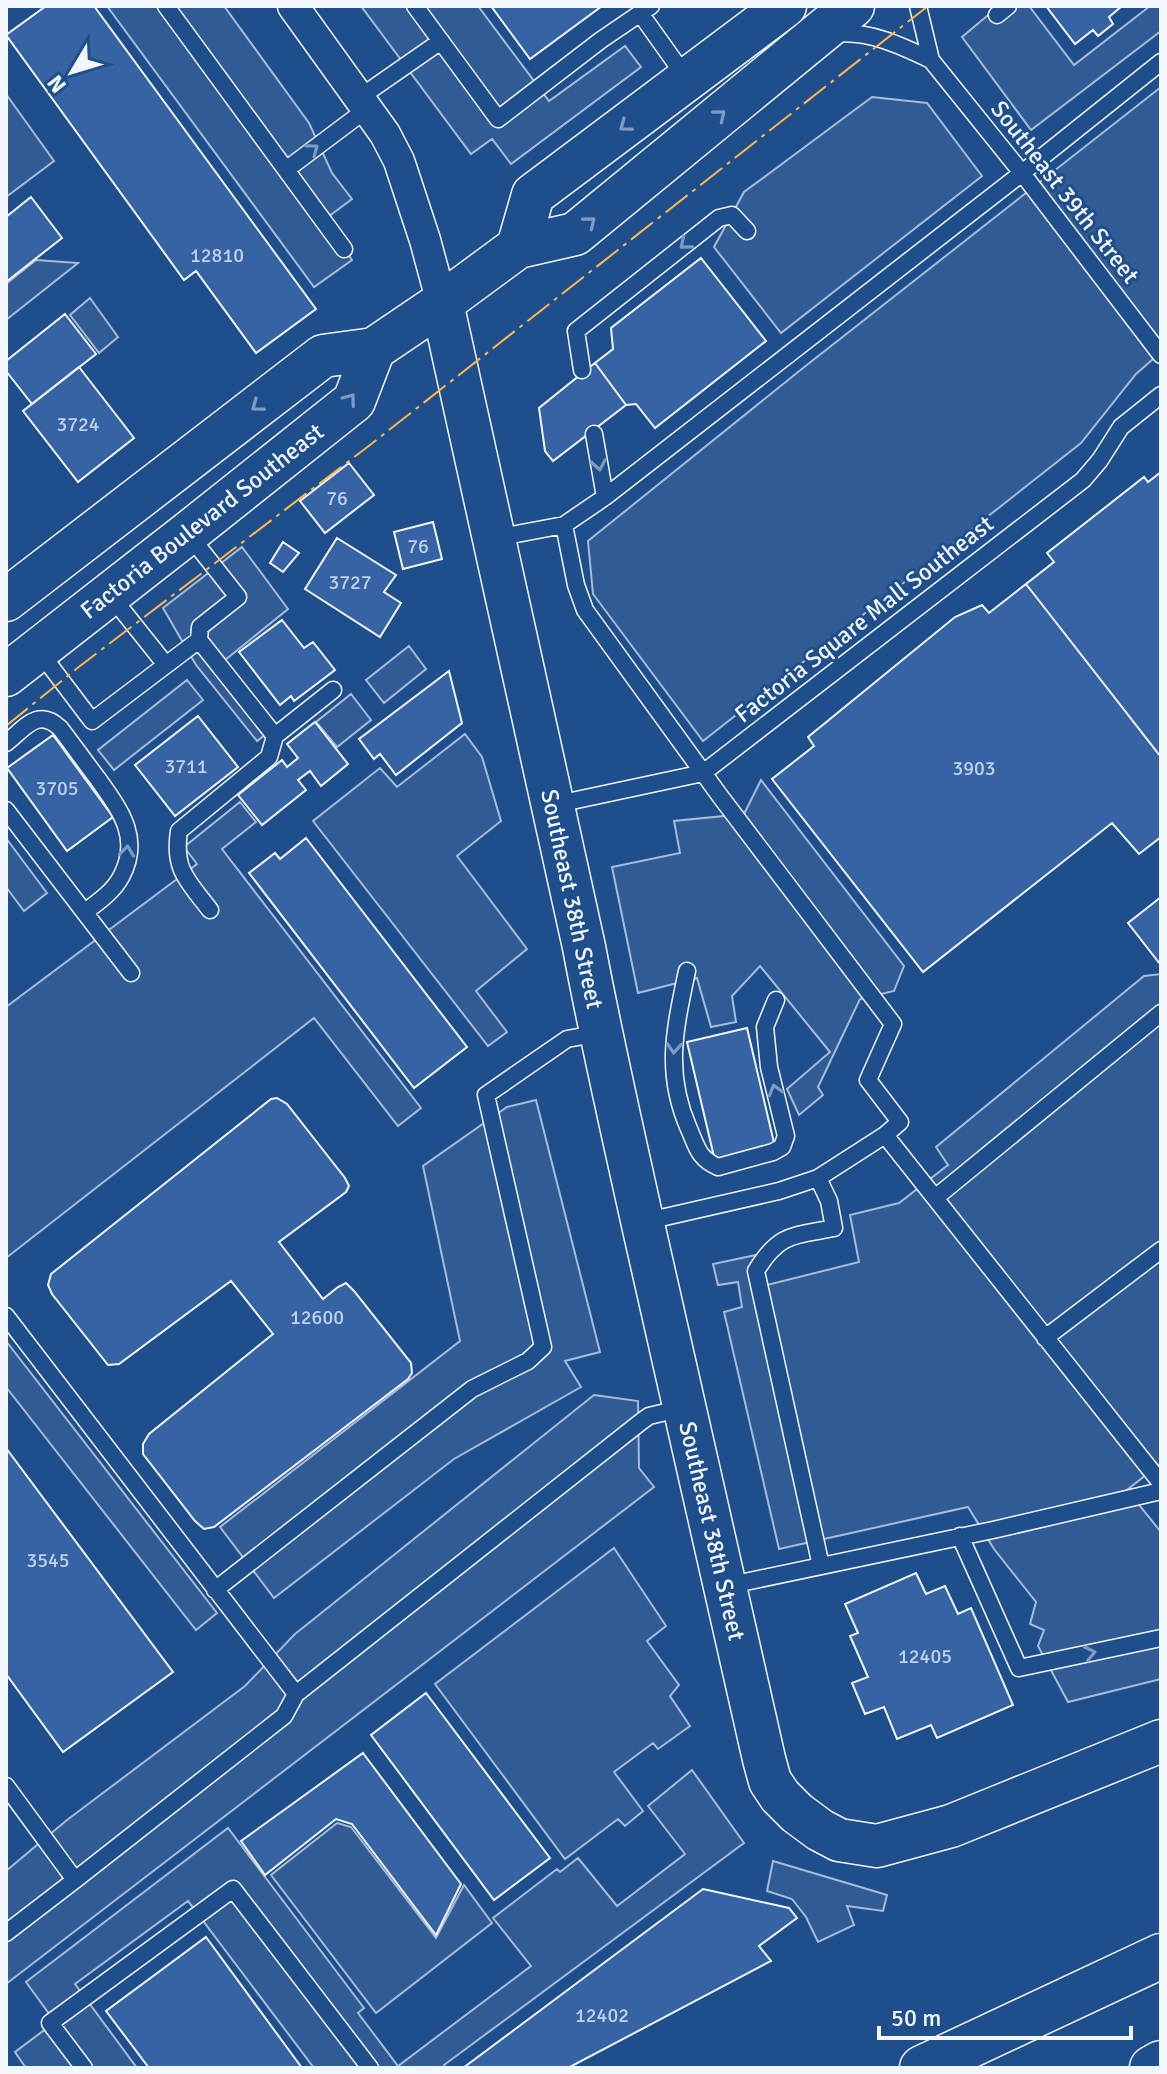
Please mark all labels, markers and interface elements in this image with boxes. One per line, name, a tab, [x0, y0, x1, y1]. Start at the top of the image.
north arrow	[32, 32, 112, 112]
text: N	[41, 70, 72, 98]
street label: Southeast 39th Street	[984, 95, 1146, 289]
one-way arrow	[711, 110, 726, 124]
one-way arrow	[619, 116, 634, 130]
one-way arrow	[304, 145, 319, 159]
one-way arrow	[580, 217, 595, 231]
one-way arrow	[680, 234, 694, 249]
house number: 12810	[190, 243, 244, 268]
one-way arrow	[341, 393, 355, 408]
one-way arrow	[251, 396, 266, 410]
house number: 3724	[56, 412, 100, 437]
street label: Factoria Boulevard Southeast	[74, 417, 330, 625]
one-way arrow	[590, 458, 607, 472]
house number: 76	[326, 486, 348, 511]
street label: Factoria Square Mall Southeast	[729, 509, 999, 729]
house number: 76	[407, 534, 429, 559]
house number: 3727	[328, 570, 372, 595]
house number: 3711	[164, 754, 208, 779]
house number: 3903	[952, 756, 996, 781]
house number: 3705	[35, 776, 79, 801]
street label: Southeast 38th Street	[534, 786, 610, 1012]
one-way arrow	[118, 844, 135, 857]
one-way arrow	[666, 1042, 683, 1055]
one-way arrow	[768, 1083, 784, 1097]
house number: 12600	[290, 1305, 344, 1330]
street label: Southeast 38th Street	[672, 1419, 752, 1643]
house number: 3545	[26, 1548, 70, 1573]
house number: 12405	[898, 1644, 952, 1669]
one-way arrow	[1083, 1645, 1096, 1662]
scale bar	[879, 1990, 1131, 2040]
house number: 12402	[575, 2003, 629, 2028]
text: 50 m	[891, 2003, 941, 2033]

